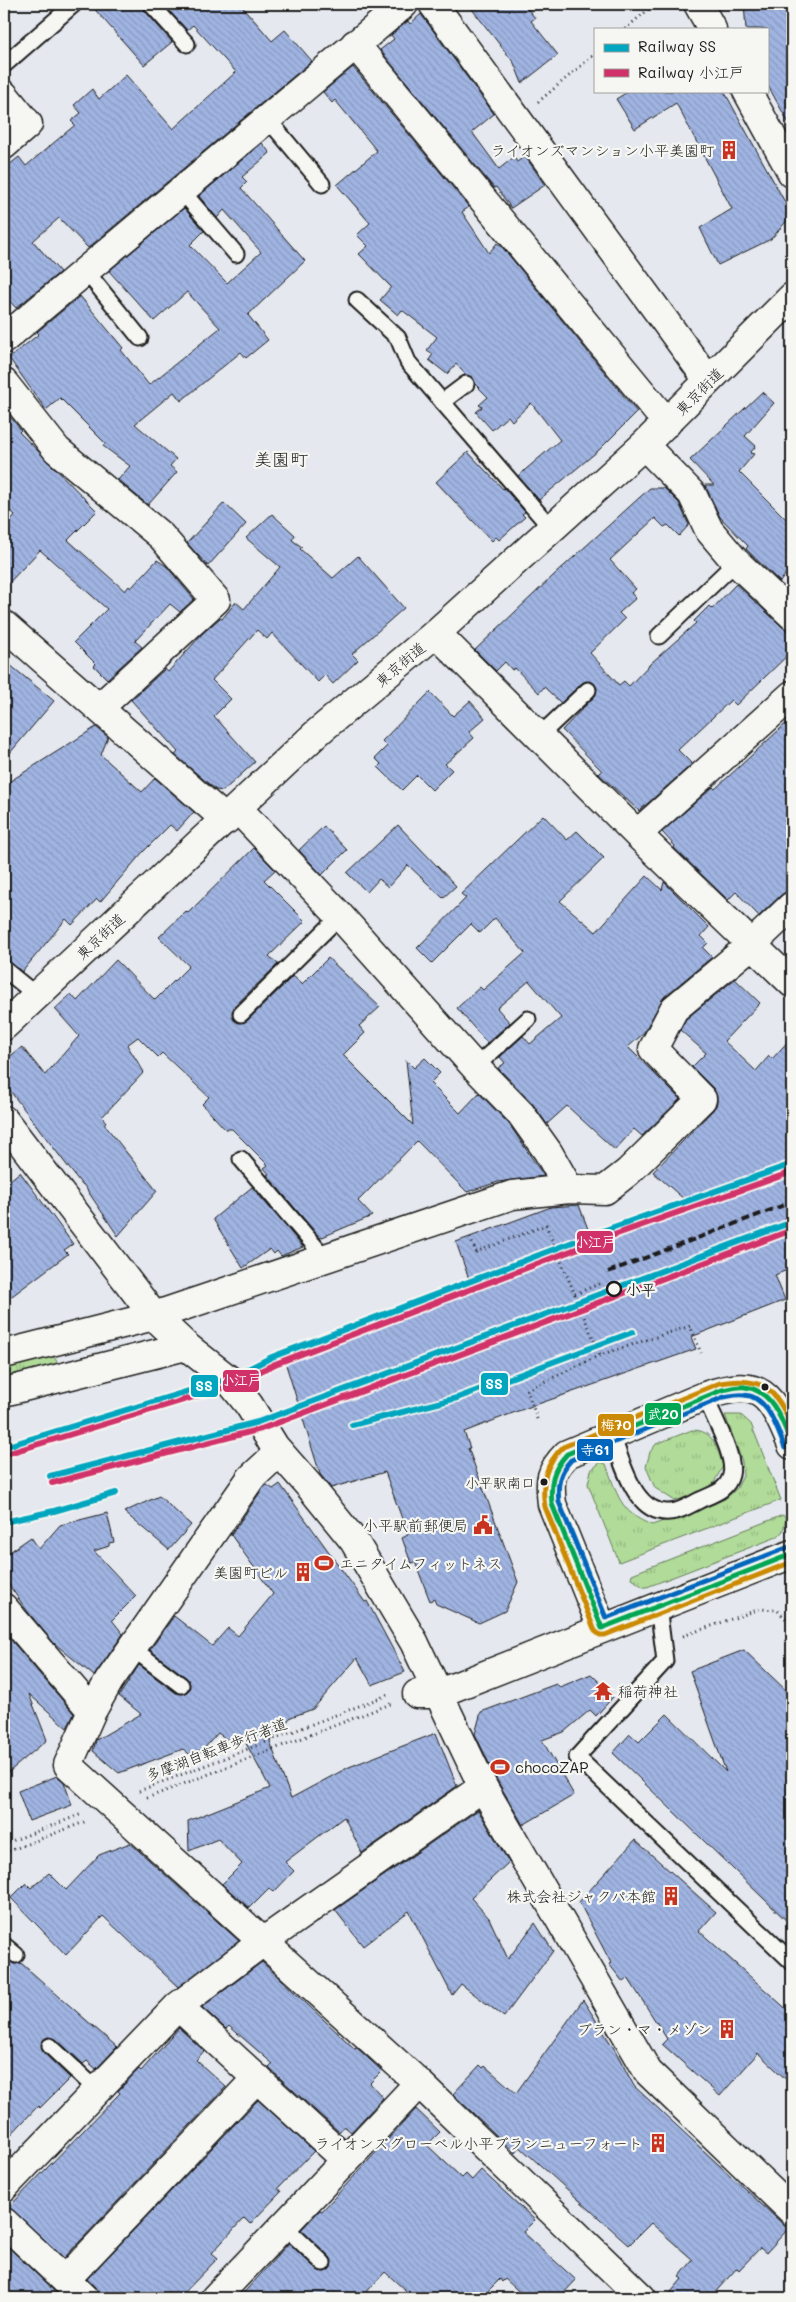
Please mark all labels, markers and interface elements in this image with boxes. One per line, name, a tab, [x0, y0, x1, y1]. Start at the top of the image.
legend	[594, 28, 768, 92]
text: Railway SS	[638, 36, 716, 56]
text: Railway 小江戸	[638, 62, 744, 82]
building icon: ライオンズマンション小平美園町	[718, 139, 740, 161]
place label: ライオンズマンション小平美園町	[491, 140, 715, 160]
street label: 東京街道	[671, 363, 727, 419]
district label: 美園町	[254, 447, 308, 471]
street label: 東京街道	[371, 637, 429, 691]
street label: 東京街道	[71, 908, 129, 964]
line badge: 小江戸	[576, 1230, 614, 1254]
text: 小江戸	[574, 1232, 616, 1251]
place label: 小平	[626, 1279, 656, 1299]
marker: 小平	[606, 1281, 622, 1297]
line badge: 小江戸	[222, 1369, 260, 1393]
text: 小江戸	[220, 1370, 262, 1389]
line badge: SS	[480, 1372, 509, 1396]
line badge: SS	[190, 1374, 219, 1398]
text: SS	[485, 1374, 503, 1393]
text: SS	[195, 1376, 213, 1395]
unlabelled marker	[760, 1382, 770, 1392]
line badge: 武20	[644, 1402, 682, 1426]
text: 武20	[648, 1404, 678, 1423]
line badge: 梅70	[597, 1413, 635, 1437]
text: 梅70	[601, 1415, 631, 1434]
line badge: 寺61	[576, 1438, 614, 1462]
text: 寺61	[581, 1440, 609, 1459]
place label: 小平駅南口	[465, 1473, 535, 1492]
marker: 小平駅南口	[539, 1477, 549, 1487]
public building icon: 小平駅前郵便局	[472, 1514, 494, 1536]
place label: 小平駅前郵便局	[363, 1515, 468, 1535]
sports icon: エニタイムフィットネス	[313, 1552, 335, 1574]
place label: エニタイムフィットネス	[339, 1553, 502, 1573]
building icon: 美園町ビル	[292, 1561, 314, 1583]
place label: 美園町ビル	[213, 1562, 288, 1582]
temple icon: 稲荷神社	[592, 1680, 614, 1702]
place label: 稲荷神社	[618, 1681, 678, 1701]
street label: 多摩湖自転車歩行者道	[142, 1713, 290, 1785]
sports icon: chocoZAP	[489, 1756, 511, 1778]
place label: chocoZAP	[515, 1757, 589, 1777]
building icon: 株式会社ジャクパ本館	[660, 1885, 682, 1907]
place label: 株式会社ジャクパ本館	[506, 1886, 656, 1906]
building icon: ブラン・マ・メゾン	[716, 2018, 738, 2040]
place label: ブラン・マ・メゾン	[577, 2019, 712, 2039]
building icon: ライオンズグローベル小平ブランニューフォート	[647, 2132, 669, 2154]
place label: ライオンズグローベル小平ブランニューフォート	[315, 2133, 643, 2153]

